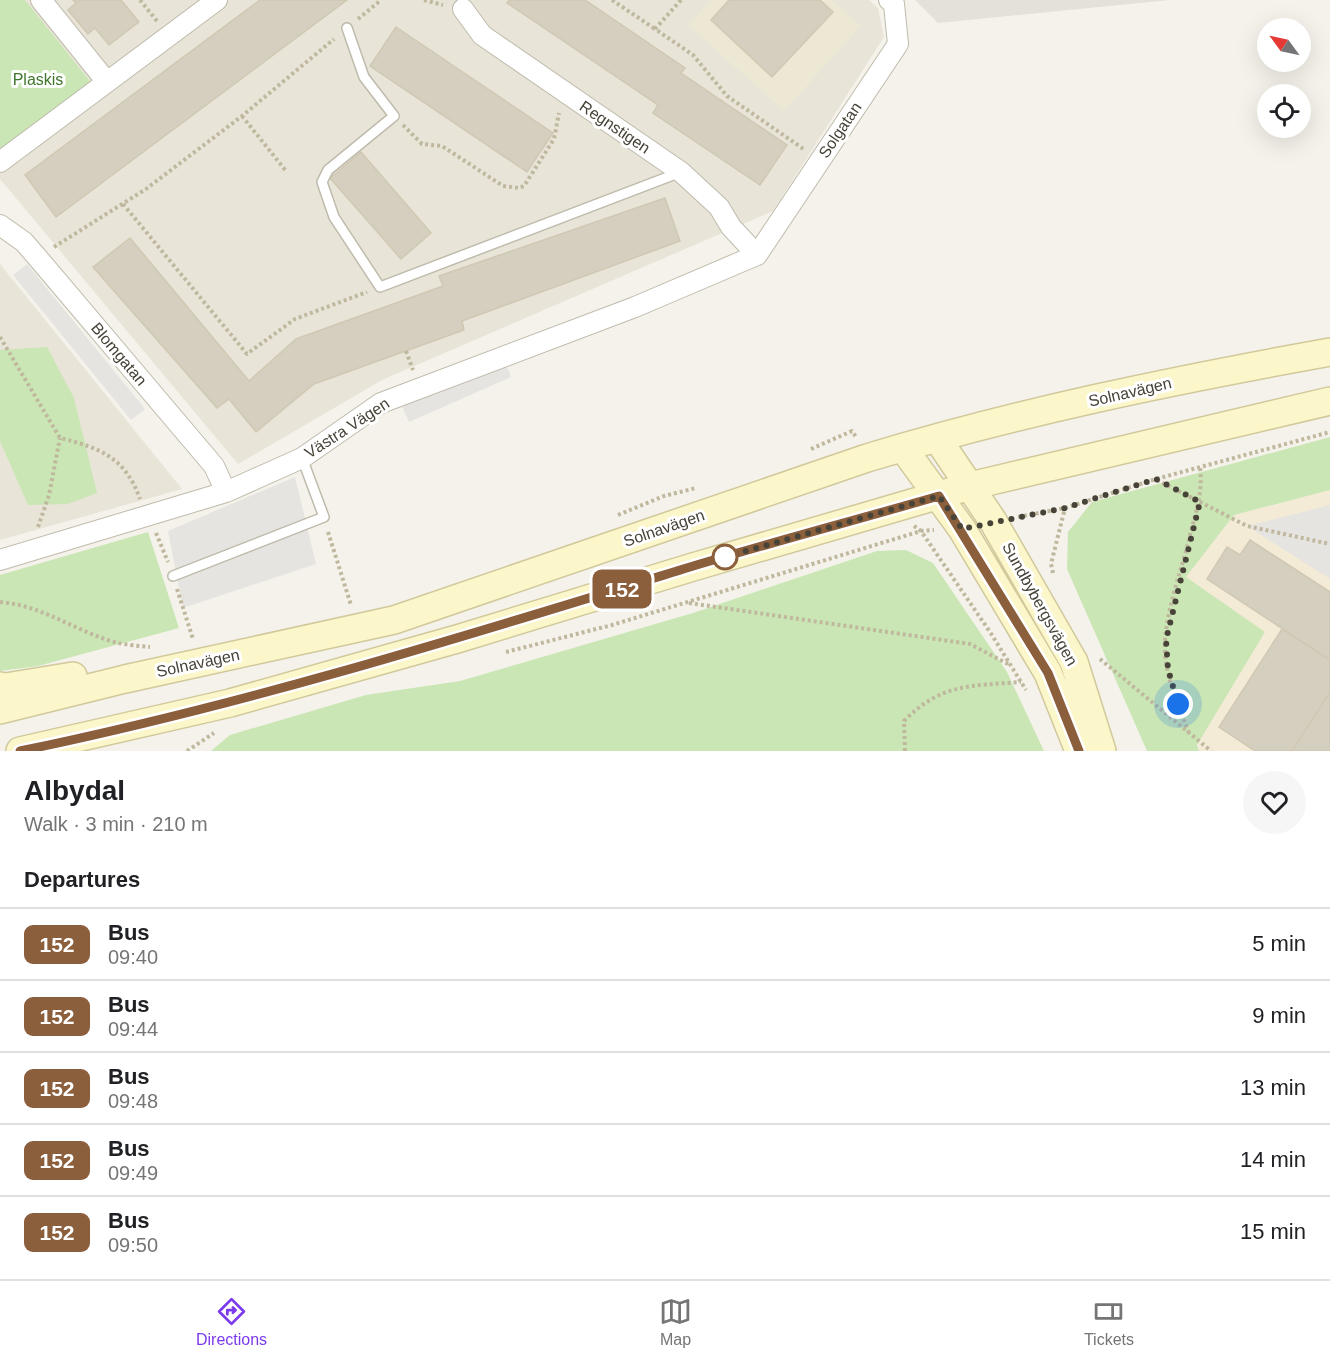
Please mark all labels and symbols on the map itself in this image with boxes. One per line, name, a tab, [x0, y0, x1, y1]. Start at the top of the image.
north arrow	[1257, 18, 1311, 72]
park label: Plaskis	[13, 71, 63, 88]
street label: Regnstigen	[577, 97, 653, 157]
street label: Solgatan	[815, 99, 865, 161]
street label: Blomgatan	[88, 319, 150, 389]
street label: Solnavägen	[1087, 374, 1173, 410]
street label: Västra Vägen	[302, 394, 392, 462]
street label: Solnavägen	[621, 506, 707, 550]
street label: Sundbybergsvägen	[999, 540, 1081, 668]
unlabelled marker	[712, 544, 738, 570]
line badge: 152	[588, 570, 656, 608]
street label: Solnavägen	[155, 646, 241, 680]
your location	[1163, 689, 1193, 719]

